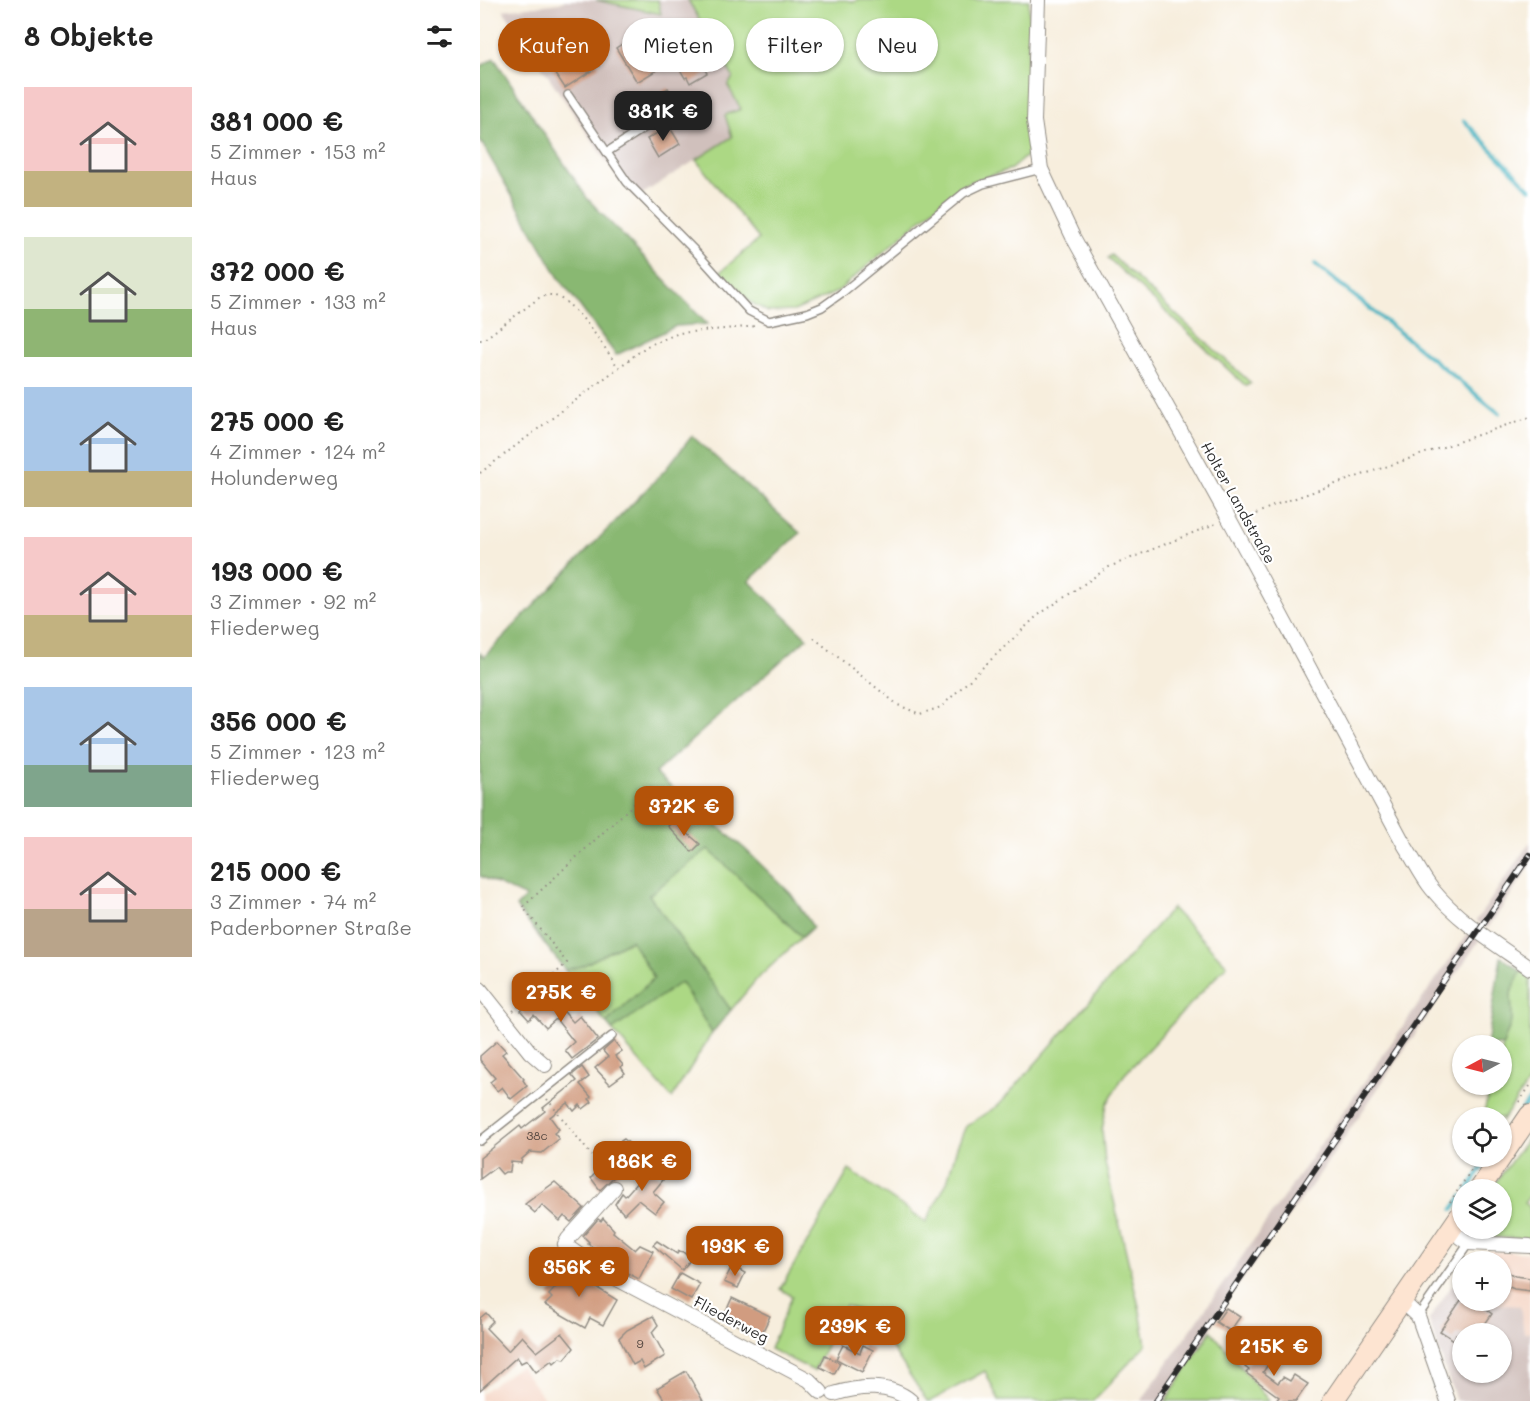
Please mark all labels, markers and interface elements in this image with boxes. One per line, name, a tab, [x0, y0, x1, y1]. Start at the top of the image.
chip: Kaufen	[498, 18, 610, 72]
chip: Mieten	[622, 18, 734, 72]
chip: Filter	[746, 18, 844, 72]
chip: Neu	[856, 18, 938, 72]
text: 8 Objekte	[24, 19, 153, 53]
icon: filters	[423, 20, 456, 53]
pin: 381K €	[614, 91, 712, 142]
text: 381K €	[628, 97, 698, 123]
text: 381 000 €	[210, 104, 343, 138]
icon: home	[72, 111, 144, 183]
text: 5 Zimmer · 153 m²	[210, 138, 386, 164]
text: Haus	[210, 164, 257, 190]
text: 372 000 €	[210, 254, 345, 288]
icon: home	[72, 261, 144, 333]
text: 5 Zimmer · 133 m²	[210, 288, 386, 314]
text: Haus	[210, 314, 257, 340]
text: 275 000 €	[210, 404, 344, 438]
icon: home	[72, 411, 144, 483]
text: 4 Zimmer · 124 m²	[210, 438, 385, 464]
street label: Holter Landstraße	[1197, 438, 1281, 567]
text: Holunderweg	[210, 464, 338, 490]
text: 193 000 €	[210, 554, 343, 588]
icon: home	[72, 561, 144, 633]
text: 3 Zimmer · 92 m²	[210, 588, 376, 614]
text: Fliederweg	[210, 614, 319, 640]
text: 356 000 €	[210, 704, 346, 738]
icon: home	[72, 711, 144, 783]
text: 5 Zimmer · 123 m²	[210, 738, 385, 764]
text: Fliederweg	[210, 764, 319, 790]
pin: 372K €	[635, 786, 733, 837]
text: 372K €	[649, 792, 719, 818]
text: 215 000 €	[210, 854, 341, 888]
icon: home	[72, 861, 144, 933]
text: 3 Zimmer · 74 m²	[210, 888, 376, 914]
text: Paderborner Straße	[210, 914, 412, 940]
pin: 275K €	[512, 972, 610, 1023]
text: 275K €	[526, 978, 596, 1004]
north arrow	[1452, 1035, 1512, 1095]
map controls	[1452, 1035, 1512, 1383]
button: locate	[1452, 1107, 1512, 1167]
house number: 38c	[526, 1127, 548, 1143]
pin: 186K €	[593, 1141, 691, 1192]
text: 186K €	[607, 1147, 677, 1173]
button: layers	[1452, 1179, 1512, 1239]
pin: 193K €	[686, 1226, 784, 1277]
text: 193K €	[700, 1232, 770, 1258]
pin: 356K €	[530, 1247, 628, 1298]
button: +	[1452, 1251, 1512, 1311]
text: 356K €	[543, 1253, 615, 1279]
street label: Fliederweg	[691, 1291, 773, 1347]
pin: 239K €	[806, 1306, 904, 1357]
text: 239K €	[819, 1312, 891, 1338]
button: −	[1452, 1323, 1512, 1383]
pin: 215K €	[1225, 1326, 1323, 1377]
text: 215K €	[1240, 1332, 1308, 1358]
house number: 9	[636, 1335, 644, 1351]

